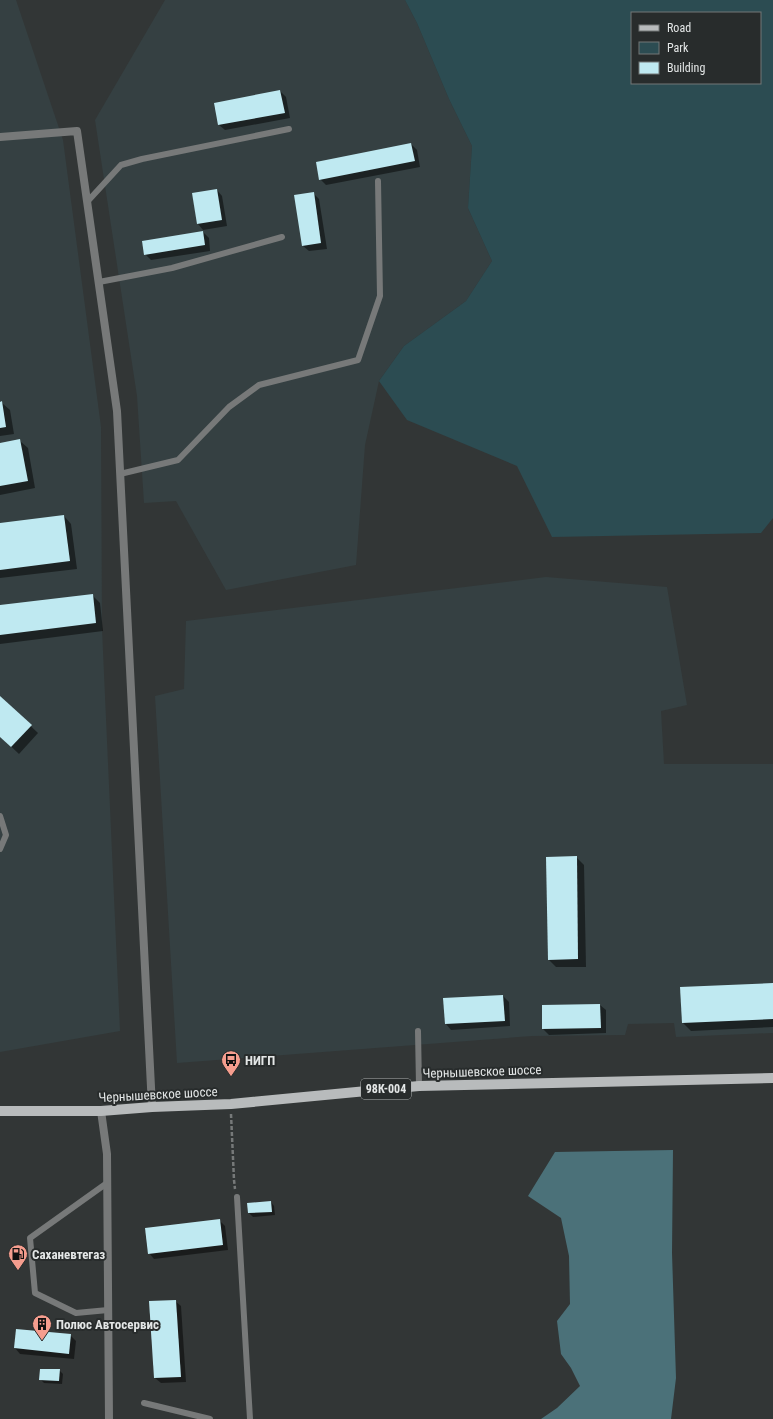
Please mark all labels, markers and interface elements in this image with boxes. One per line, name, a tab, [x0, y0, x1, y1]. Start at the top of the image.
legend	[631, 12, 761, 84]
text: Road	[667, 21, 691, 35]
text: Park	[667, 41, 689, 55]
text: Building	[667, 61, 705, 75]
bus stop icon: НИГП	[220, 1049, 242, 1077]
place label: НИГП	[245, 1053, 275, 1068]
street label: Чернышевское шоссе	[422, 1062, 542, 1081]
road number: 98К-004	[361, 1079, 411, 1099]
street label: Чернышевское шоссе	[98, 1084, 218, 1105]
fuel station icon: Саханевтегаз	[7, 1243, 29, 1271]
place label: Саханевтегаз	[32, 1247, 105, 1262]
building icon: Полюс Автосервис	[31, 1313, 53, 1341]
place label: Полюс Автосервис	[56, 1317, 159, 1332]

